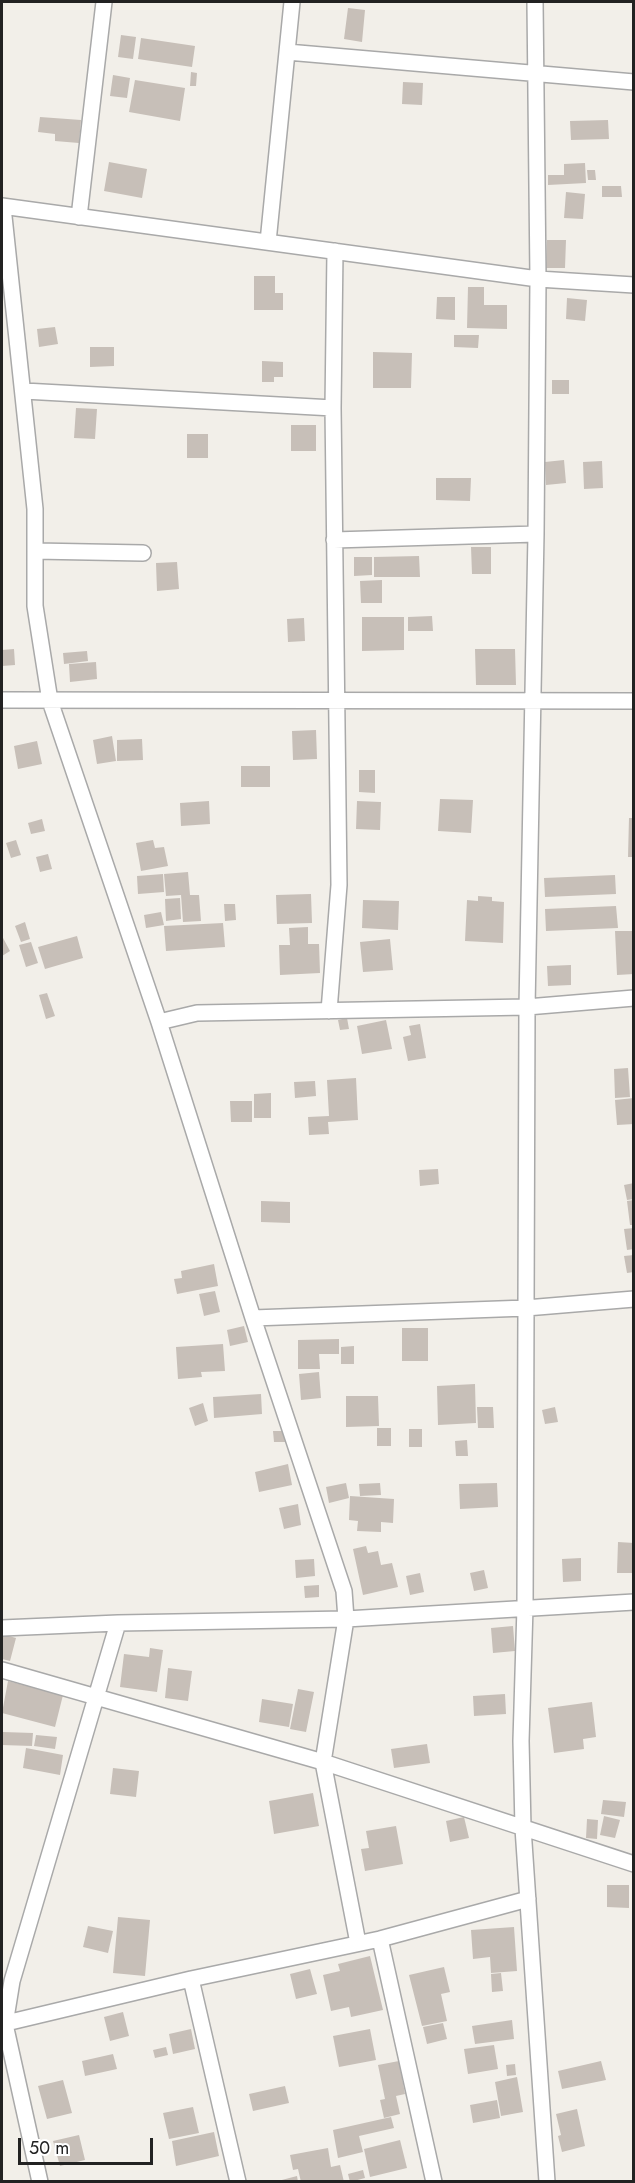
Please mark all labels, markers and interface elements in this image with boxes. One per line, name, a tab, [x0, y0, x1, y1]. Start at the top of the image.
scale bar	[21, 2126, 156, 2164]
text: 50 m	[29, 2135, 69, 2161]

